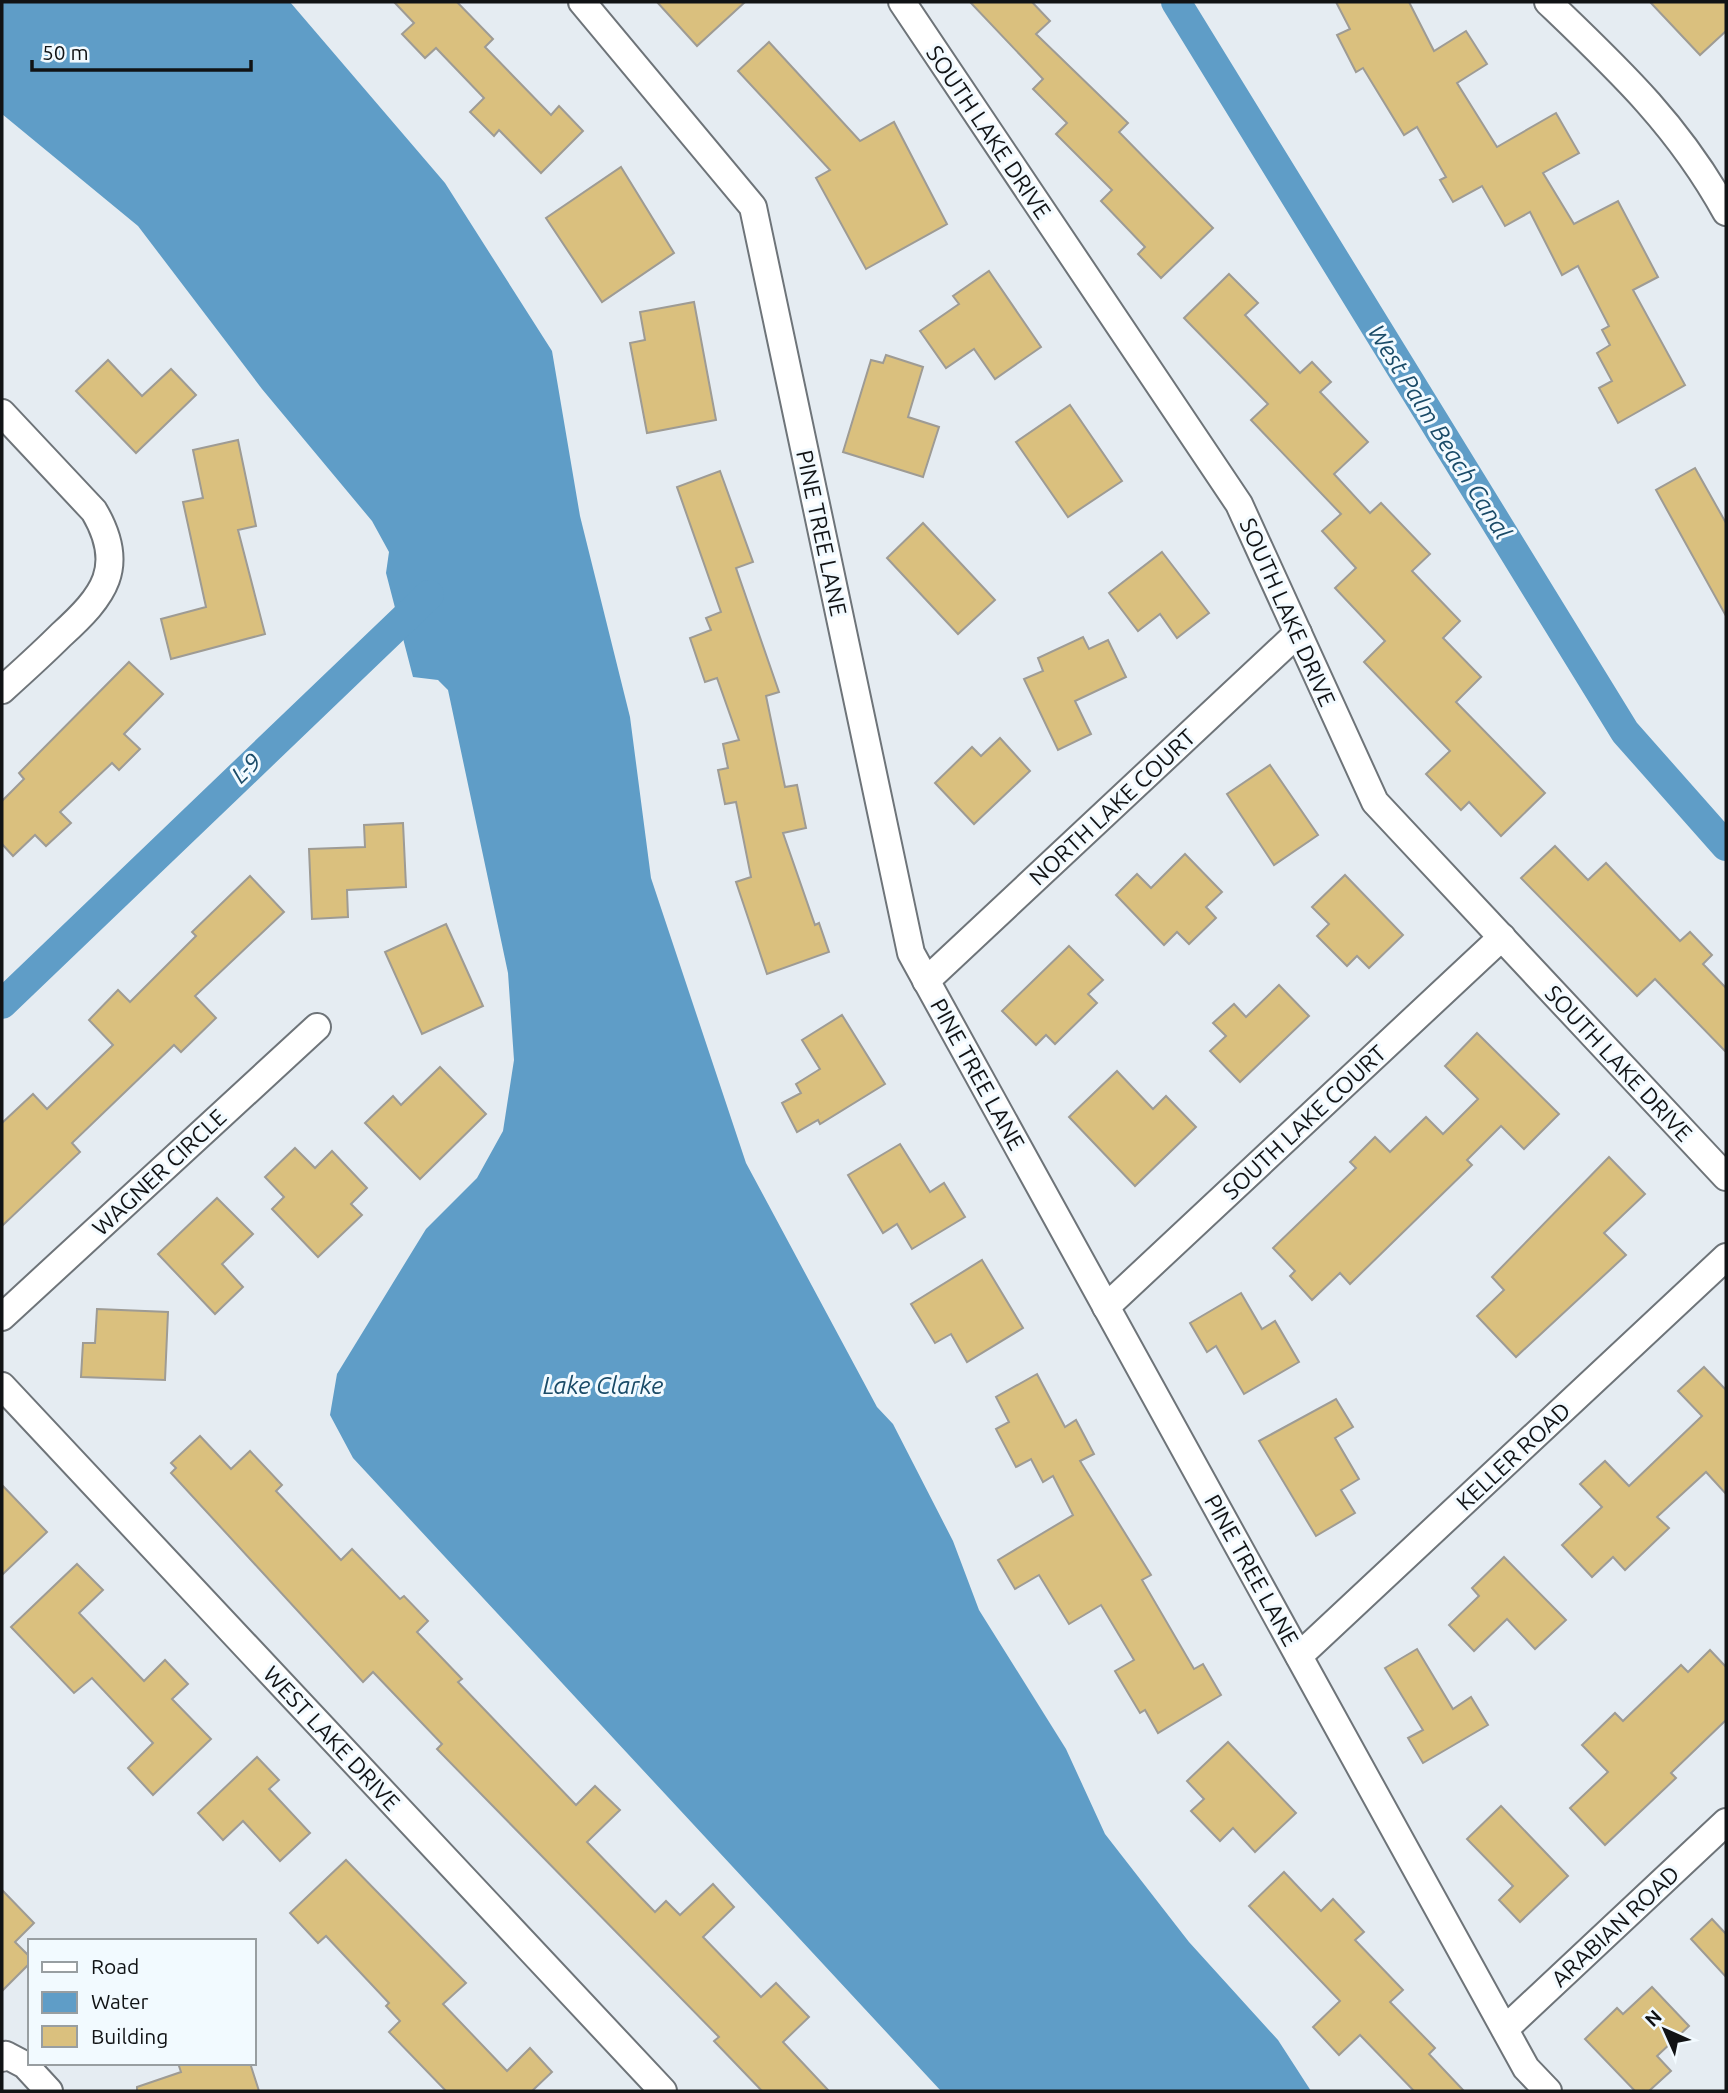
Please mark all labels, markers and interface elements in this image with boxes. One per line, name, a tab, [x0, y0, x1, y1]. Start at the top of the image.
scale bar	[32, 28, 250, 72]
text: 50 m	[42, 40, 89, 64]
street label: SOUTH LAKE DRIVE	[922, 41, 1056, 223]
water label: West Palm Beach Canal	[1363, 320, 1517, 544]
street label: PINE TREE LANE	[792, 448, 852, 618]
street label: SOUTH LAKE DRIVE	[1235, 514, 1341, 710]
street label: NORTH LAKE COURT	[1024, 724, 1200, 890]
water label: L-9	[226, 748, 266, 788]
street label: SOUTH LAKE DRIVE	[1541, 980, 1697, 1146]
street label: PINE TREE LANE	[926, 994, 1030, 1154]
street label: SOUTH LAKE COURT	[1217, 1040, 1391, 1204]
street label: WAGNER CIRCLE	[87, 1104, 231, 1240]
water label: Lake Clarke	[543, 1372, 663, 1399]
street label: KELLER ROAD	[1451, 1397, 1575, 1515]
street label: PINE TREE LANE	[1200, 1490, 1304, 1650]
street label: WEST LAKE DRIVE	[259, 1661, 405, 1815]
street label: ARABIAN ROAD	[1546, 1861, 1684, 1991]
legend	[28, 1939, 256, 2065]
text: Road	[91, 1954, 139, 1978]
text: Water	[91, 1989, 149, 2013]
north arrow	[1630, 1995, 1700, 2065]
text: N	[1640, 2005, 1666, 2031]
text: Building	[91, 2024, 168, 2048]

